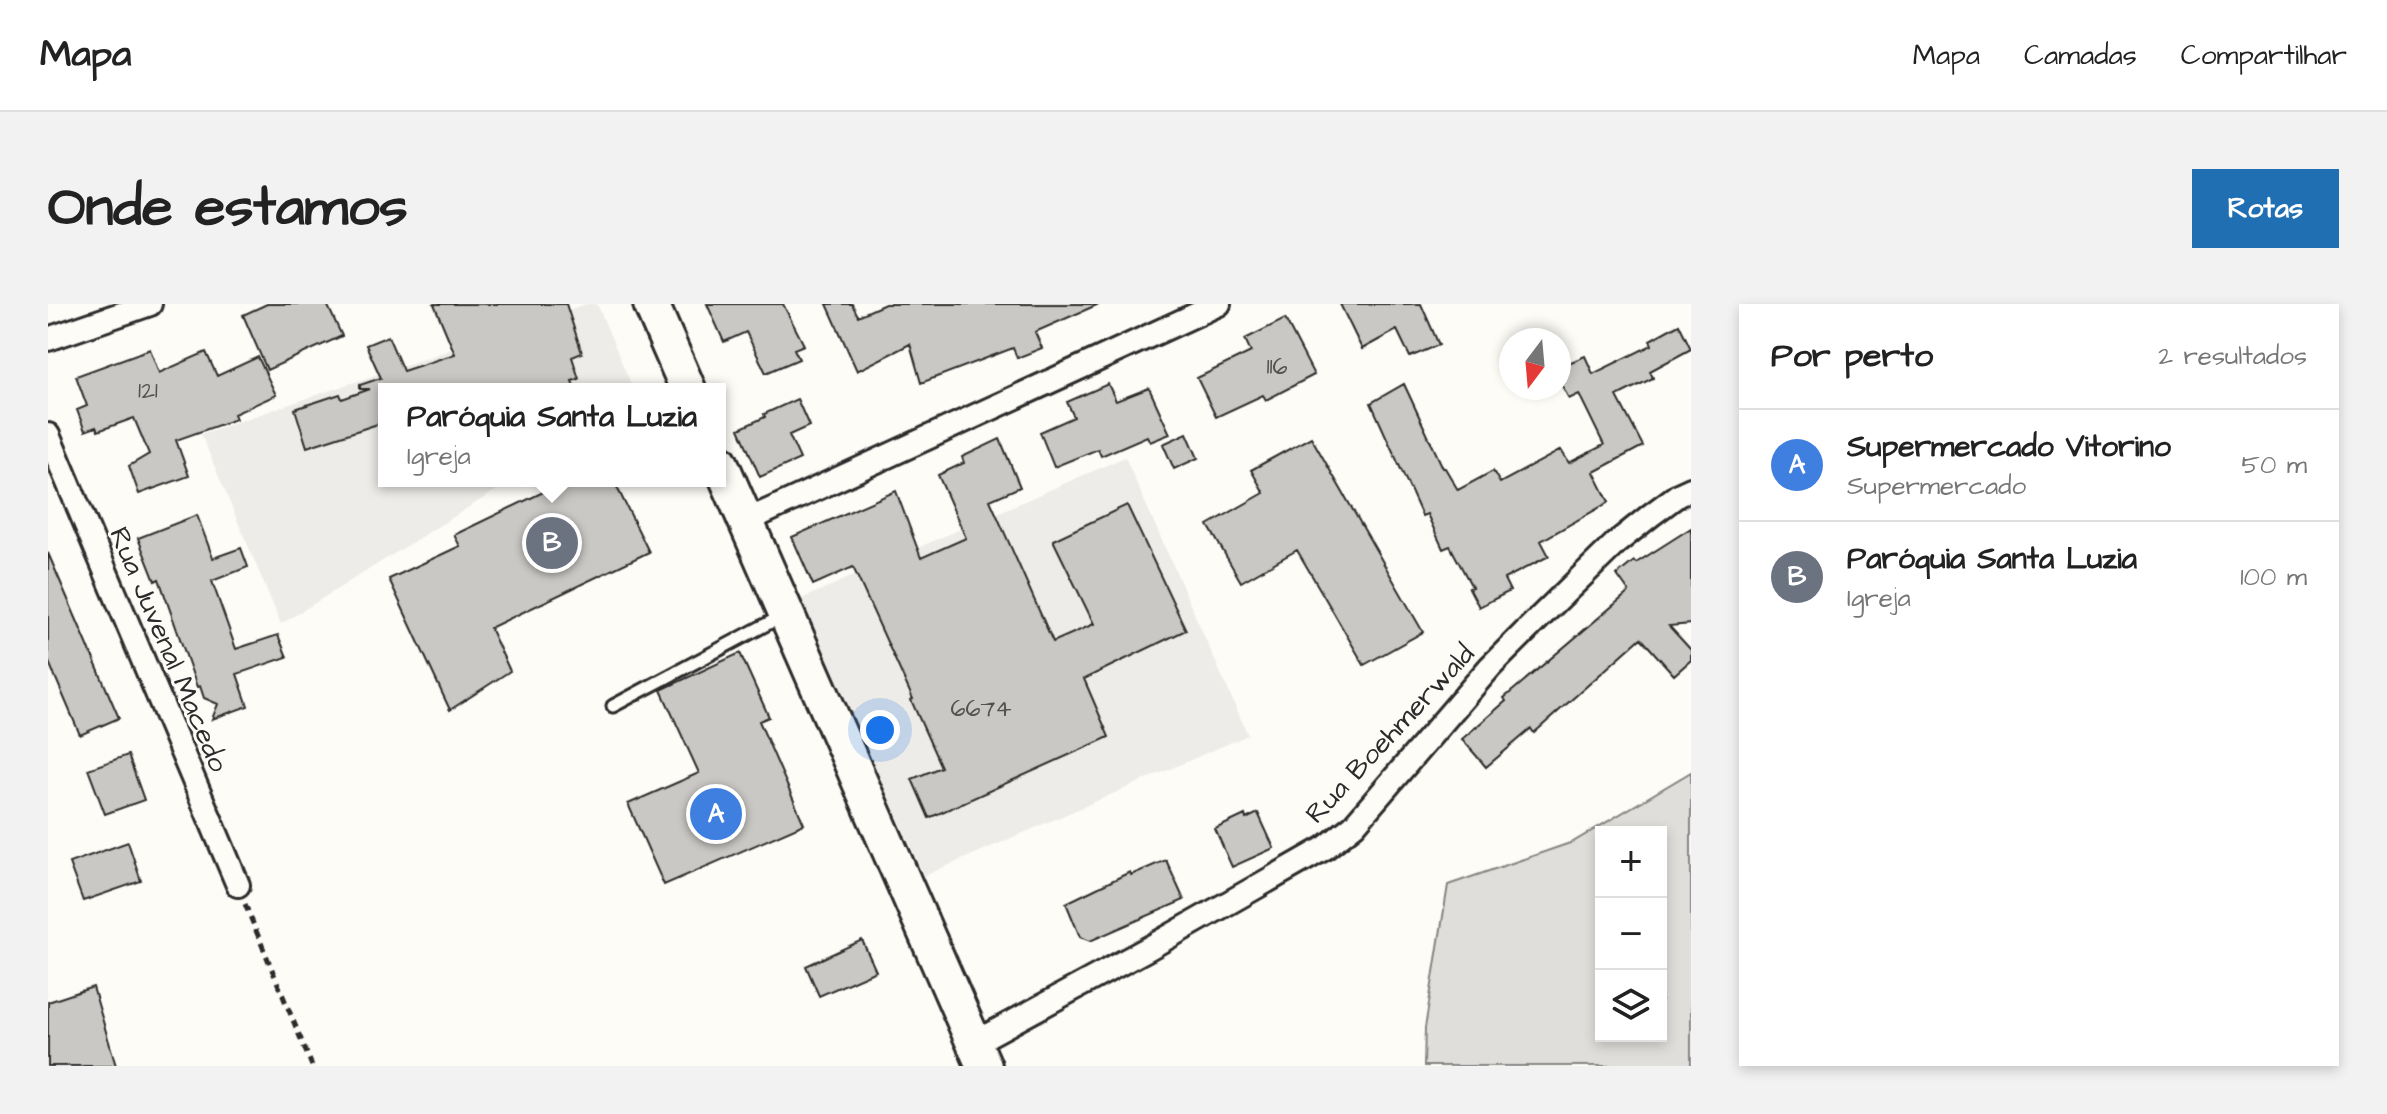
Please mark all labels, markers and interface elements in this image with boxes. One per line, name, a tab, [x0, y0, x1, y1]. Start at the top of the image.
text: Mapa	[40, 29, 131, 81]
text: Mapa	[1913, 36, 1980, 75]
text: Camadas	[2024, 36, 2137, 75]
text: Compartilhar	[2181, 36, 2347, 75]
text: Onde estamos	[48, 169, 408, 247]
button: Rotas	[2192, 169, 2339, 248]
north arrow	[1499, 328, 1571, 400]
text: Por perto	[1771, 332, 1933, 380]
text: 2 resultados	[2158, 338, 2307, 374]
house number: 116	[1266, 350, 1288, 384]
house number: 121	[138, 374, 158, 408]
popup	[378, 383, 726, 487]
text: Paróquia Santa Luzia	[407, 396, 697, 438]
text: Supermercado Vitorino	[1847, 426, 2171, 468]
text: Igreja	[407, 438, 471, 474]
text: A	[1789, 447, 1805, 483]
text: 50 m	[2242, 447, 2307, 483]
text: Supermercado	[1847, 468, 2026, 504]
pin: B	[526, 513, 578, 573]
street label: Rua Juvenal Macedo	[99, 521, 238, 778]
text: Paróquia Santa Luzia	[1847, 538, 2137, 580]
text: B	[1788, 559, 1806, 595]
text: 100 m	[2240, 559, 2307, 595]
text: Igreja	[1847, 580, 1911, 616]
street label: Rua Boehmerwald	[1297, 636, 1484, 832]
house number: 6674	[950, 692, 1012, 726]
your location	[860, 710, 900, 750]
pin: A	[690, 784, 742, 844]
map controls	[1595, 826, 1667, 1042]
button: +	[1595, 826, 1667, 898]
button: −	[1595, 898, 1667, 970]
button: layers	[1595, 970, 1667, 1042]

